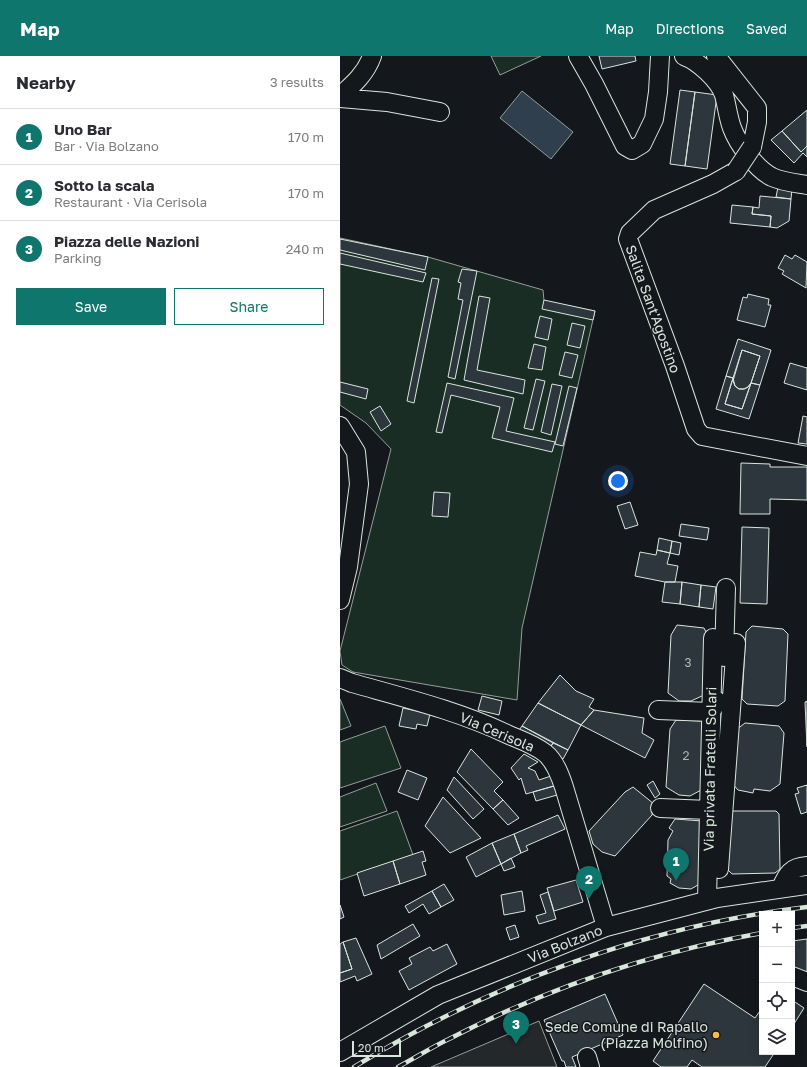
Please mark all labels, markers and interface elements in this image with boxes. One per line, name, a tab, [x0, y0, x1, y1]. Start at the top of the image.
text: Map	[20, 17, 60, 40]
text: Map	[605, 20, 634, 37]
text: Directions	[656, 20, 724, 37]
text: Saved	[746, 20, 787, 37]
text: Nearby	[16, 72, 76, 93]
text: 3 results	[270, 74, 324, 90]
text: Uno Bar	[54, 120, 112, 138]
text: 1	[26, 129, 32, 145]
text: 170 m	[288, 129, 324, 145]
text: Bar · Via Bolzano	[54, 138, 159, 154]
text: Sotto la scala	[54, 176, 155, 194]
text: 2	[25, 185, 33, 201]
text: 170 m	[288, 185, 324, 201]
text: Restaurant · Via Cerisola	[54, 194, 207, 210]
text: Piazza delle Nazioni	[54, 232, 199, 250]
text: 3	[25, 241, 33, 257]
text: 240 m	[286, 241, 324, 257]
street label: Salita Sant'Agostino	[622, 242, 685, 375]
text: Parking	[54, 250, 102, 266]
button: Save	[16, 288, 166, 325]
button: Share	[174, 288, 324, 325]
your location	[608, 471, 628, 491]
house number: 3	[684, 655, 692, 670]
street label: Via privata Fratelli Solari	[700, 686, 719, 852]
street label: Via Cerisola	[457, 708, 537, 755]
house number: 2	[683, 748, 690, 763]
pin: 1	[663, 848, 689, 881]
pin: 2	[576, 866, 602, 899]
map controls	[759, 911, 795, 1055]
button: +	[759, 911, 795, 947]
street label: Via Bolzano	[525, 921, 605, 966]
button: −	[759, 947, 795, 983]
button: locate	[759, 983, 795, 1019]
pin: 3	[503, 1011, 529, 1044]
place label: Sede Comune di Rapallo (Piazza Molfino)	[545, 1018, 708, 1051]
button: layers	[759, 1019, 795, 1055]
marker: Sede Comune di Rapallo (Piazza Molfino)	[711, 1030, 721, 1040]
scale bar	[352, 1039, 401, 1058]
text: 20 m	[358, 1041, 384, 1054]

